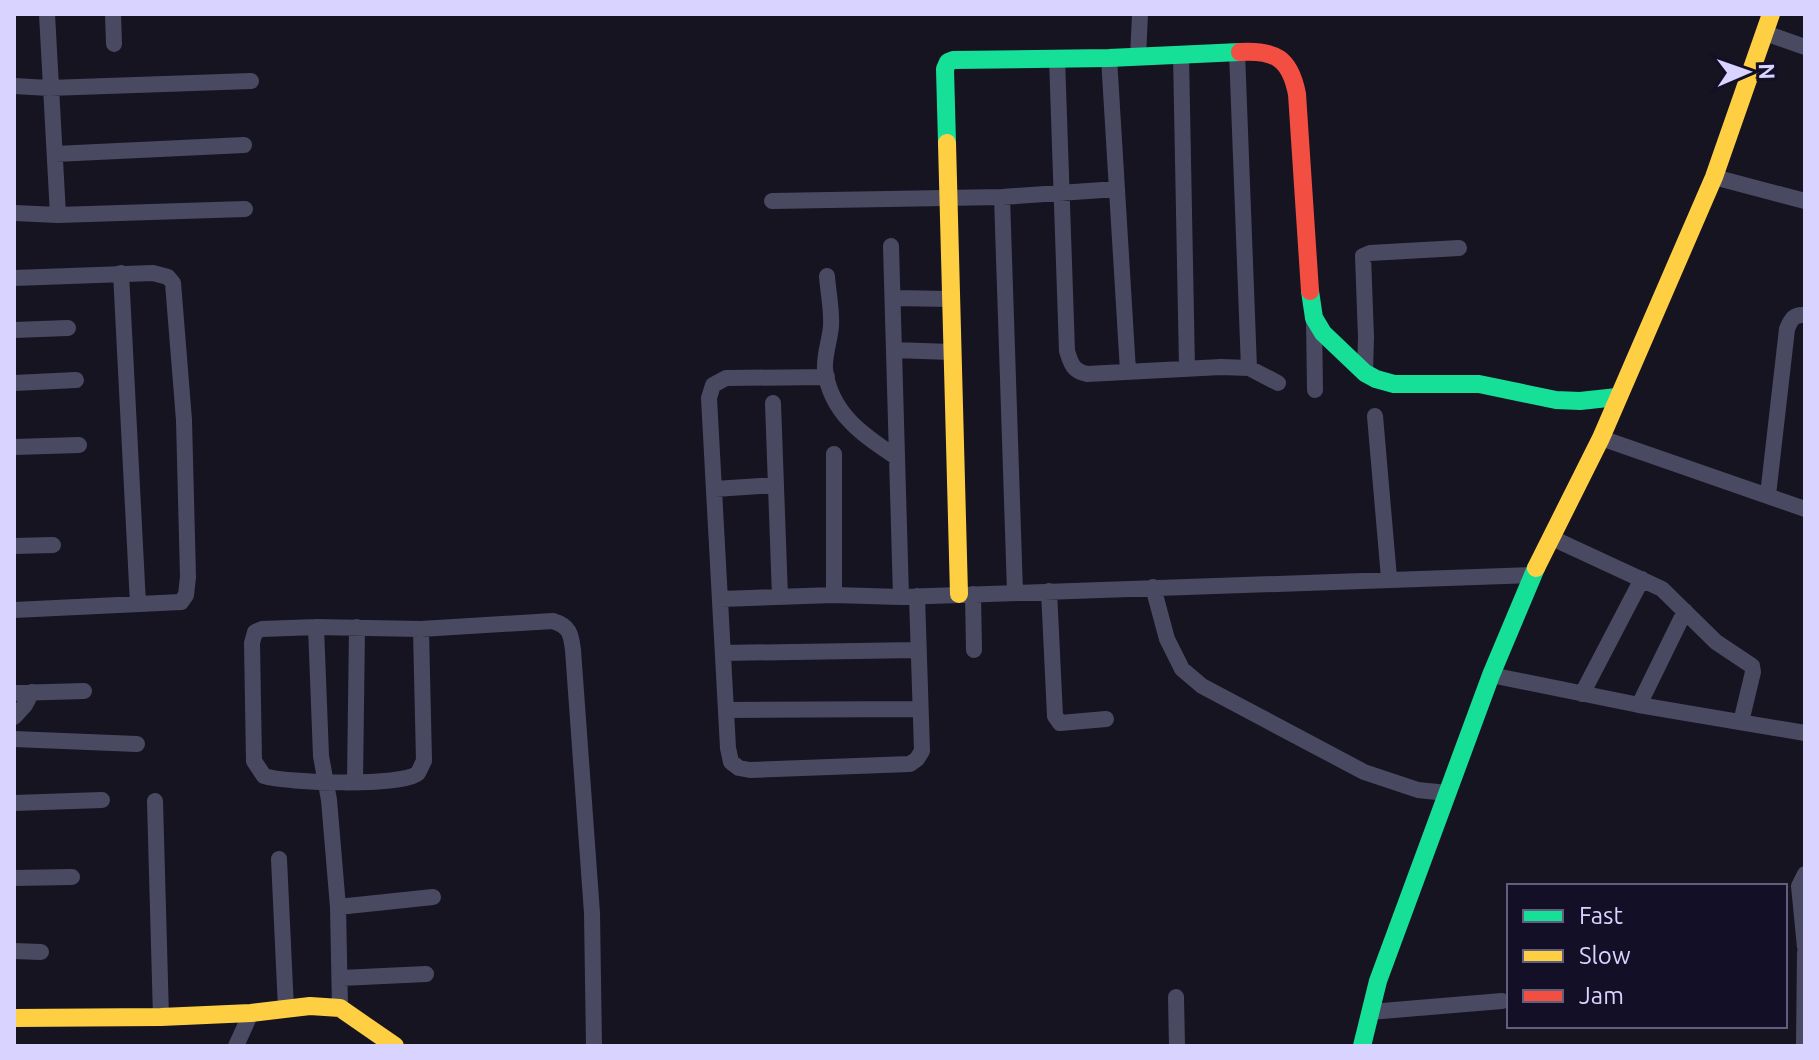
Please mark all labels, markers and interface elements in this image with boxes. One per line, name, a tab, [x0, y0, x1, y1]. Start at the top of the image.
north arrow	[1707, 32, 1787, 112]
text: N	[1755, 63, 1780, 80]
legend	[1507, 884, 1787, 1028]
text: Fast	[1579, 902, 1623, 929]
text: Slow	[1579, 942, 1631, 969]
text: Jam	[1579, 982, 1624, 1009]

